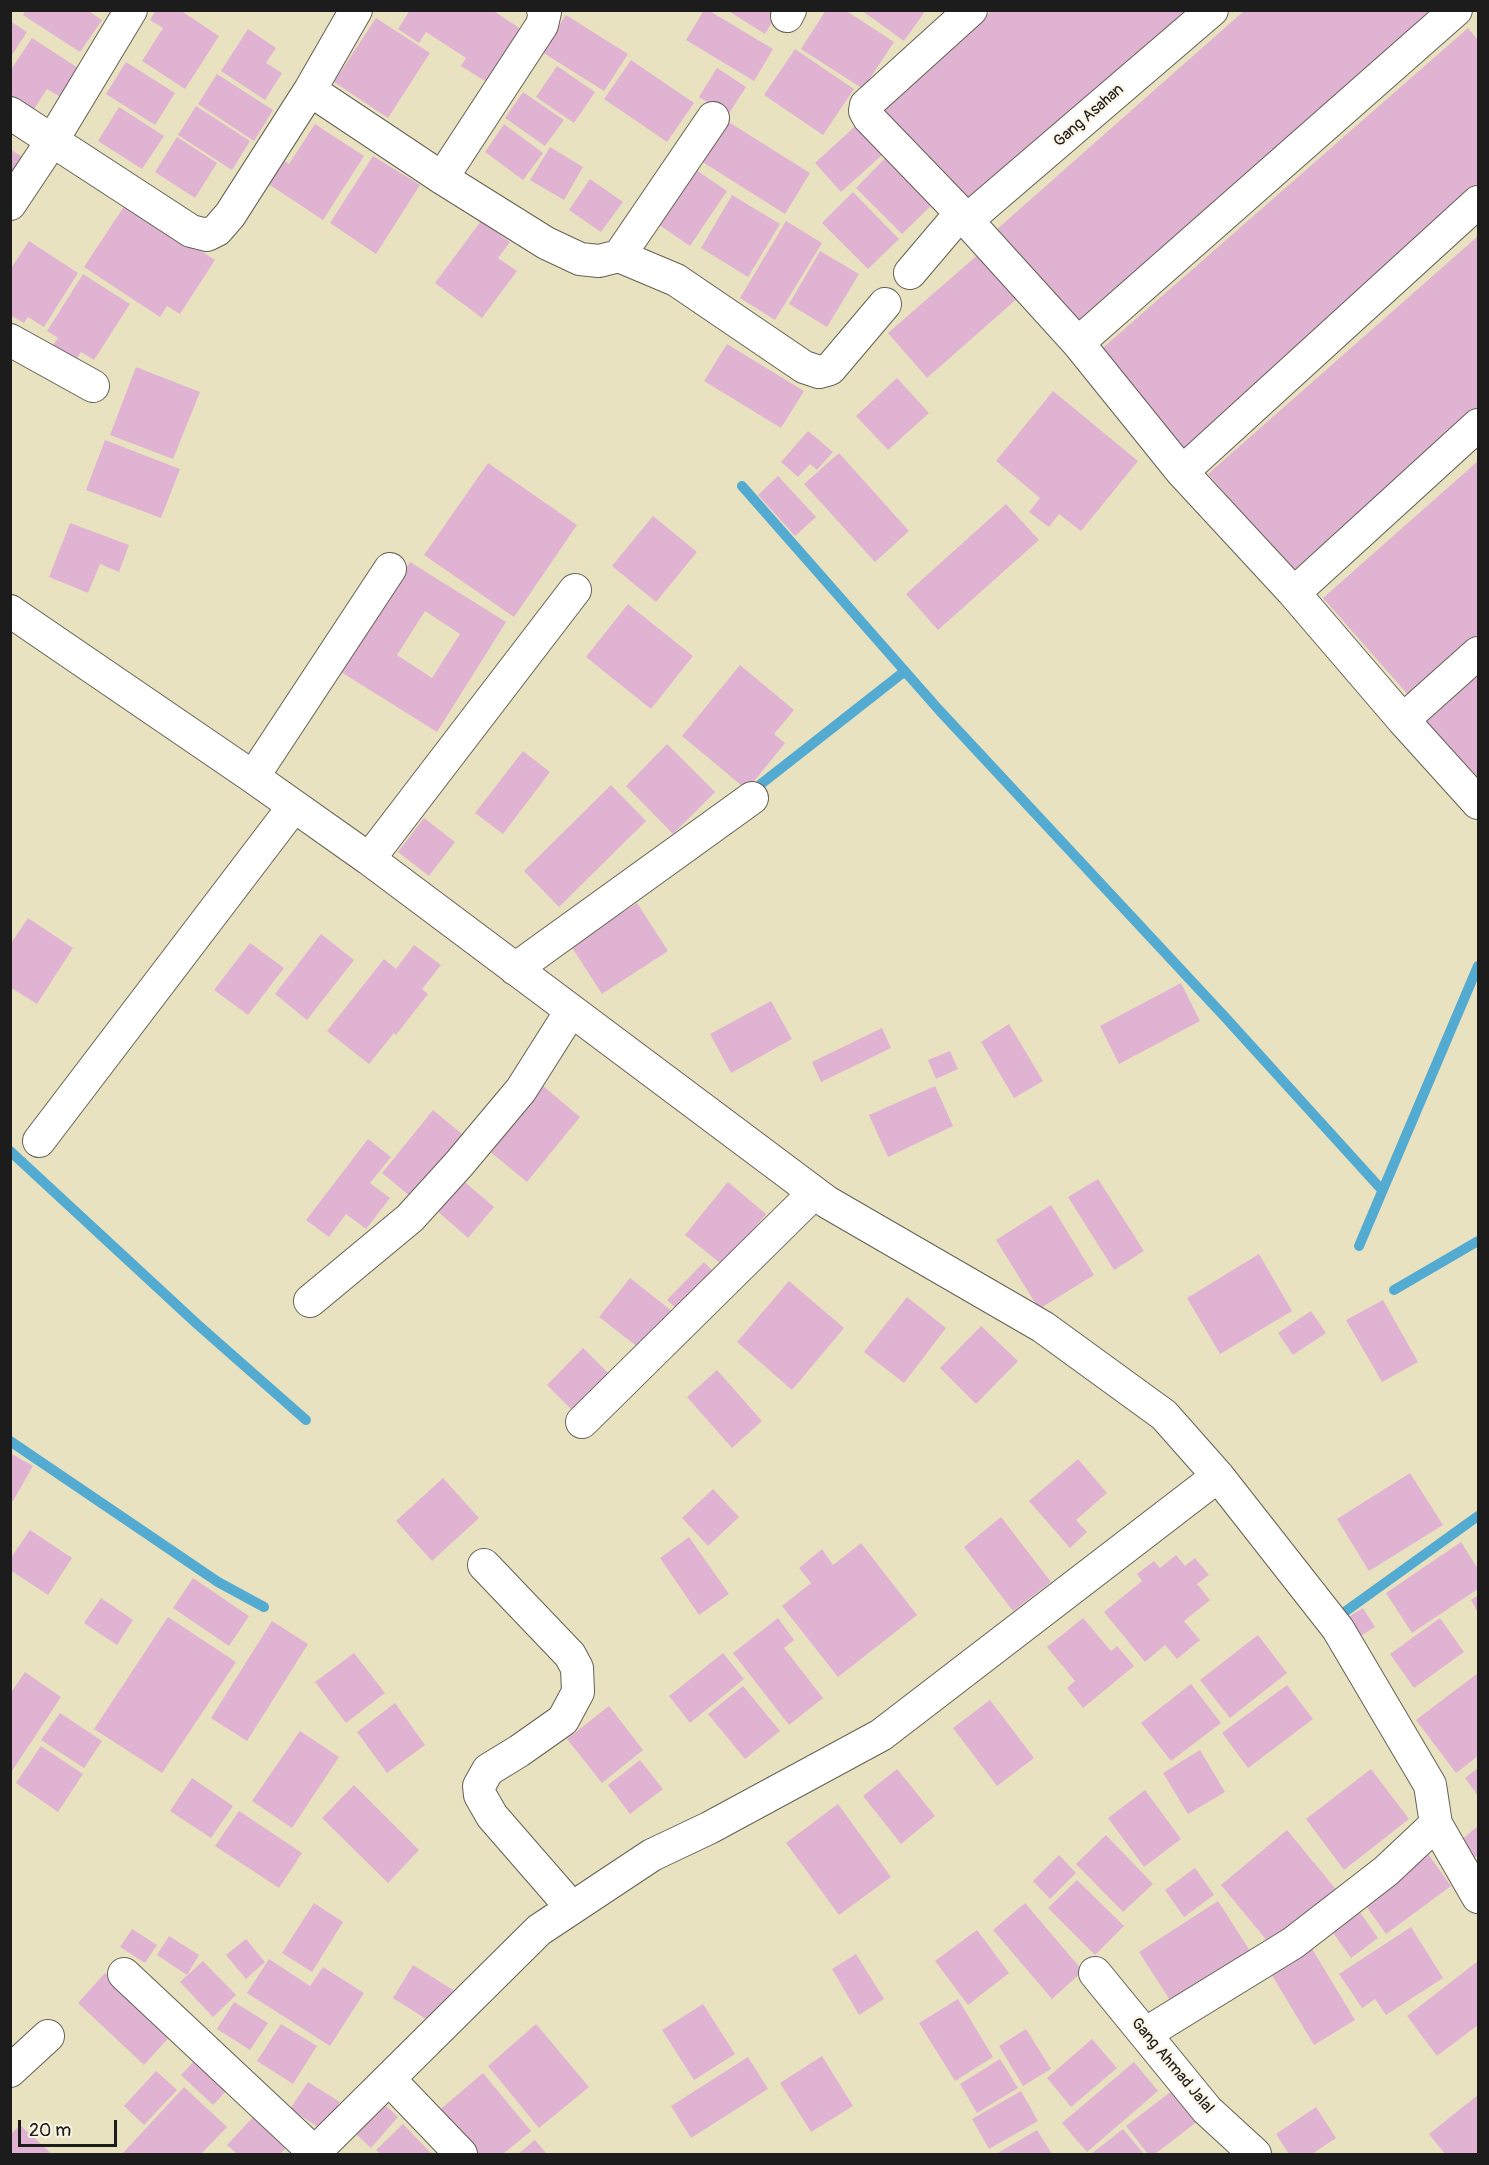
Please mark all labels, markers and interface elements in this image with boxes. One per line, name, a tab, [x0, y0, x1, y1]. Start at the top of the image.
street label: Gang Asahan	[1050, 80, 1128, 152]
street label: Gang Ahmad Jalal	[1126, 2014, 1218, 2118]
scale bar	[21, 2108, 120, 2146]
text: 20 m	[29, 2119, 71, 2142]

